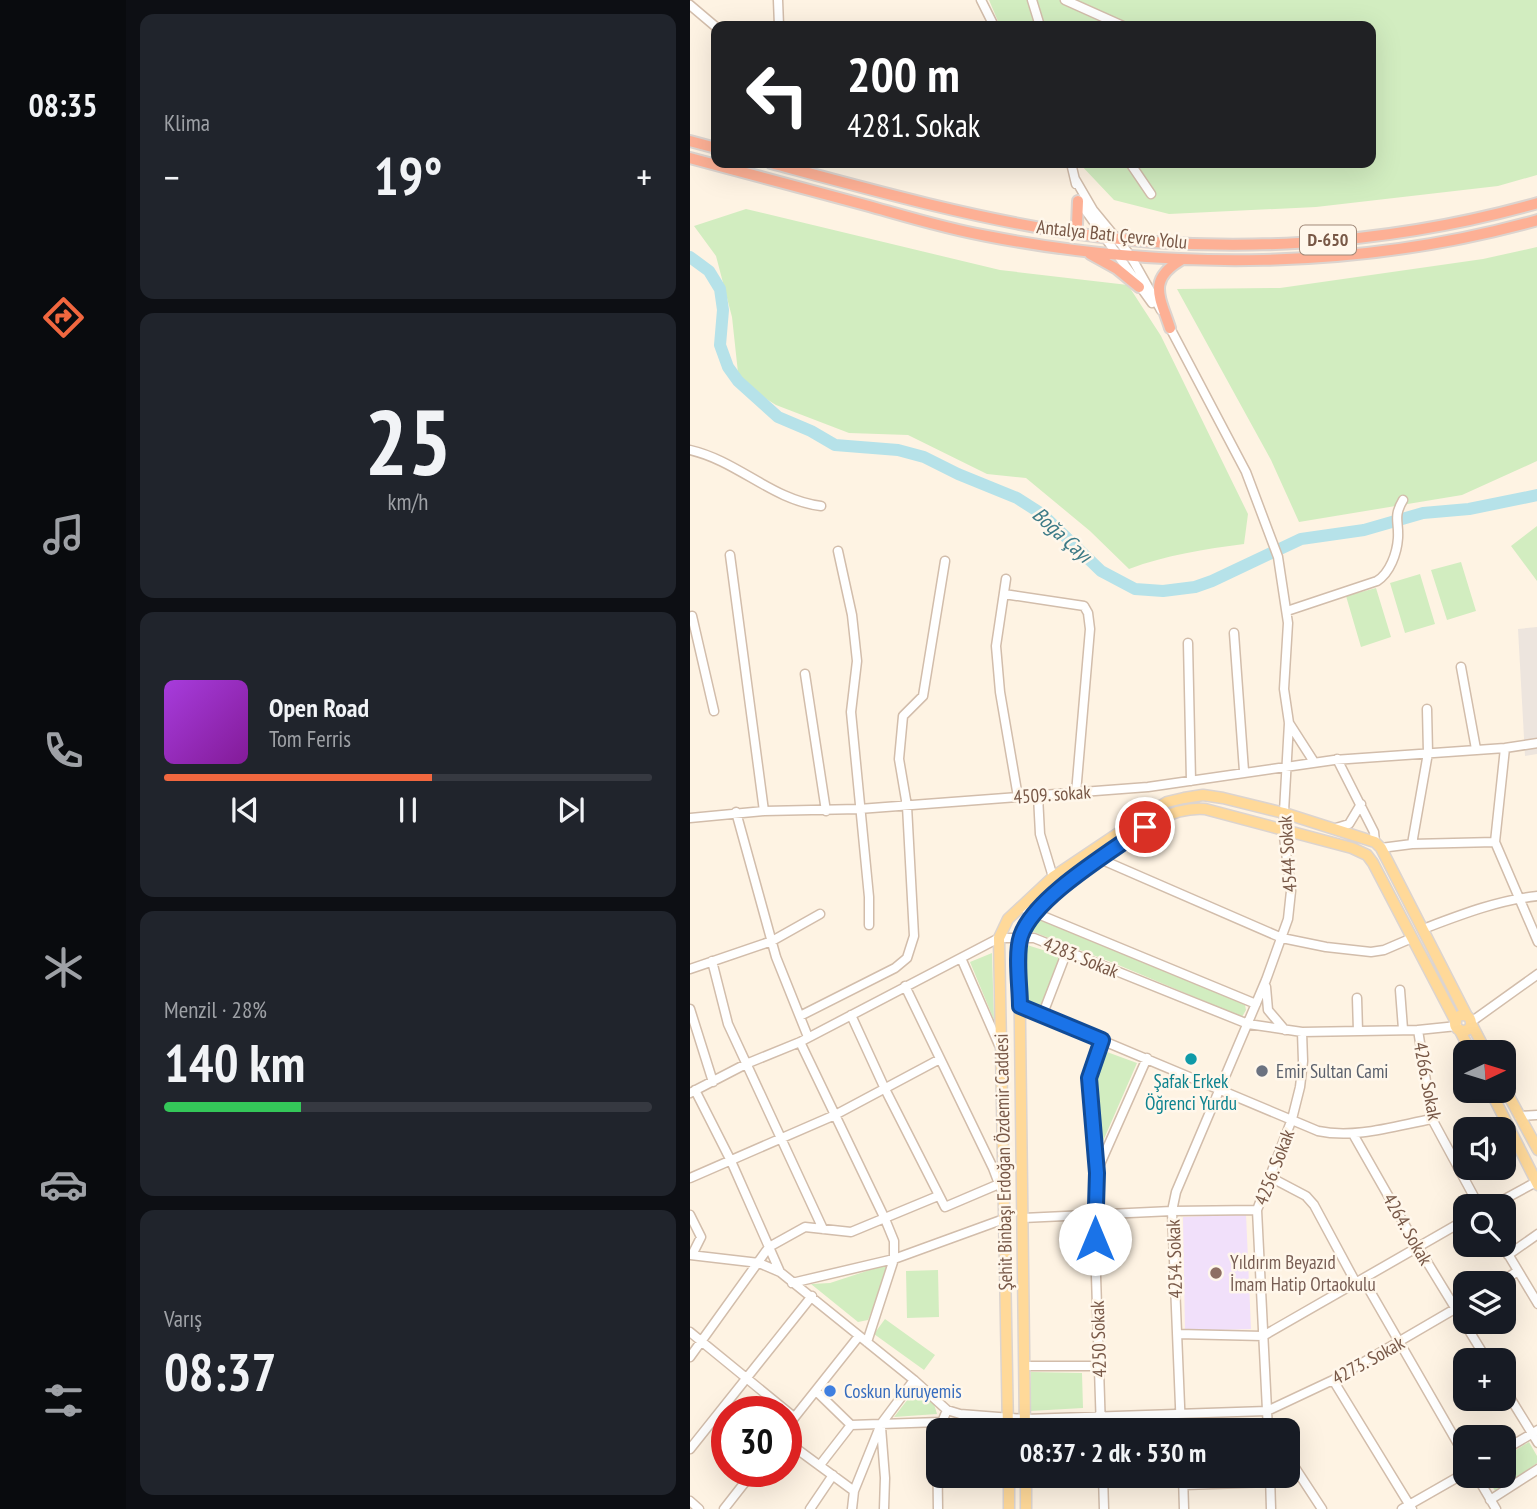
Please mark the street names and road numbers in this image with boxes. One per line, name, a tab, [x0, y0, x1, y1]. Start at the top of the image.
street label: Antalya Batı Çevre Yolu	[1036, 214, 1188, 254]
road number: D-650	[1300, 226, 1356, 254]
street label: 4509. sokak	[1013, 779, 1092, 809]
street label: 4544 Sokak	[1272, 814, 1302, 893]
street label: 4283. Sokak	[1040, 931, 1123, 983]
street label: Şehit Binbaşı Erdoğan Özdemir Caddesi	[989, 1033, 1017, 1291]
street label: 4266. Sokak	[1409, 1040, 1447, 1123]
street label: 4256. Sokak	[1249, 1125, 1300, 1208]
street label: 4264. Sokak	[1378, 1189, 1438, 1270]
street label: 4254. Sokak	[1161, 1218, 1187, 1299]
street label: 4250 Sokak	[1085, 1300, 1111, 1378]
street label: 4273. Sokak	[1328, 1330, 1409, 1390]

